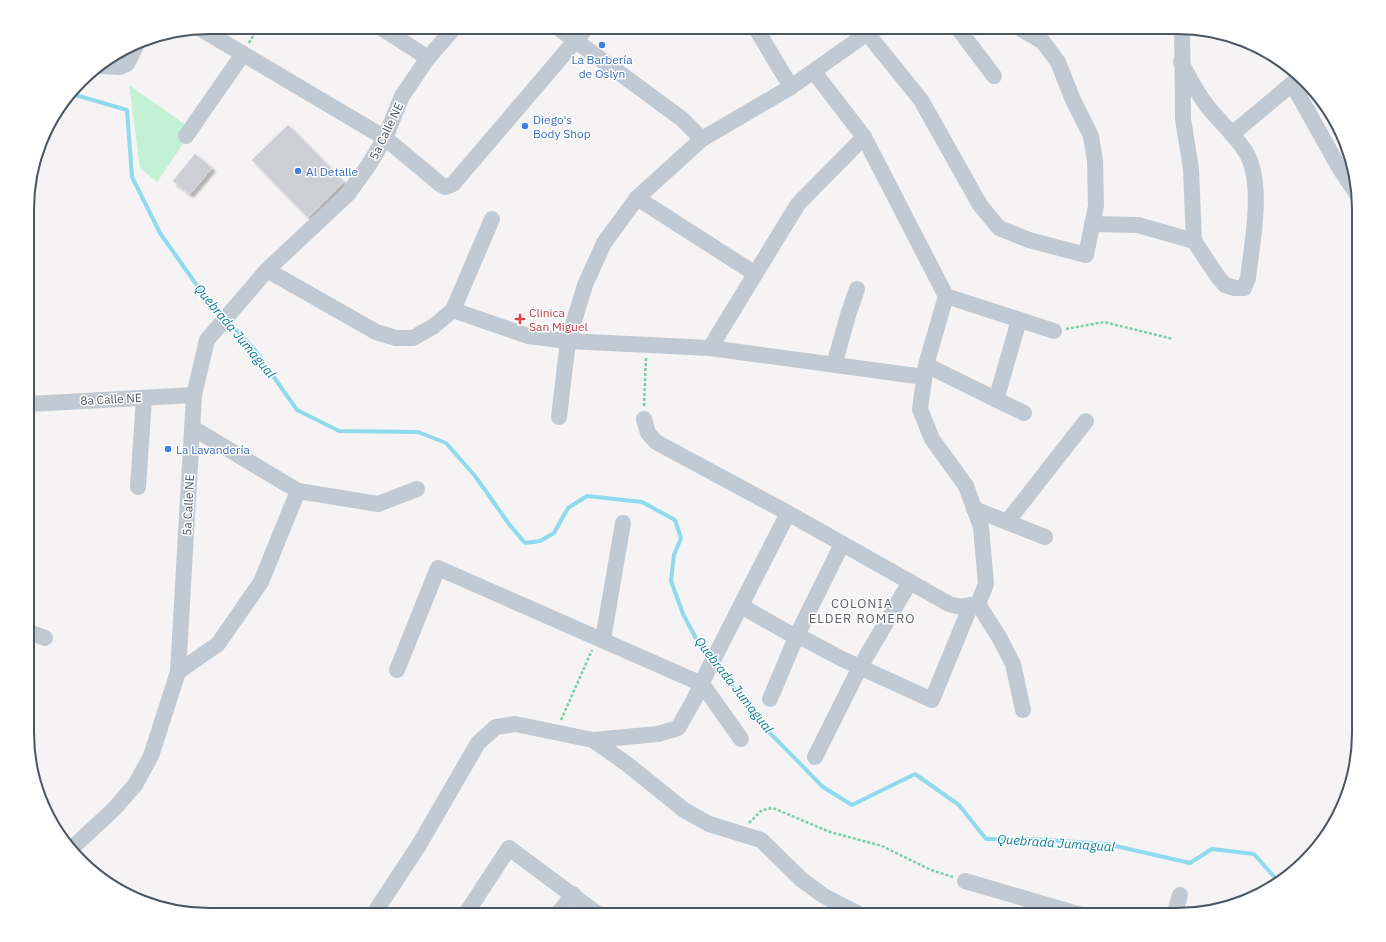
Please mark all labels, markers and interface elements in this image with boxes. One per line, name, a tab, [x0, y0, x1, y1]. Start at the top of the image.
marker: La Barbería de Oslyn	[597, 40, 607, 50]
place label: La Barbería de Oslyn	[571, 52, 633, 81]
street label: 5a Calle NE	[366, 100, 406, 162]
place label: Diego's Body Shop	[533, 112, 591, 141]
marker: Diego's Body Shop	[520, 121, 530, 131]
place label: Al Detalle	[306, 164, 359, 179]
marker: Al Detalle	[293, 166, 303, 176]
water label: Quebrada Jumagual	[191, 280, 280, 382]
place label: Clinica San Miguel	[529, 305, 588, 334]
marker: Clinica San Miguel	[514, 313, 526, 325]
street label: 8a Calle NE	[80, 390, 142, 408]
place label: La Lavandería	[176, 442, 251, 457]
marker: La Lavandería	[163, 444, 173, 454]
street label: 5a Calle NE	[179, 474, 197, 536]
district label: COLONIA ELDER ROMERO	[809, 595, 915, 627]
water label: Quebrada Jumagual	[691, 633, 777, 737]
water label: Quebrada Jumagual	[997, 830, 1116, 856]

